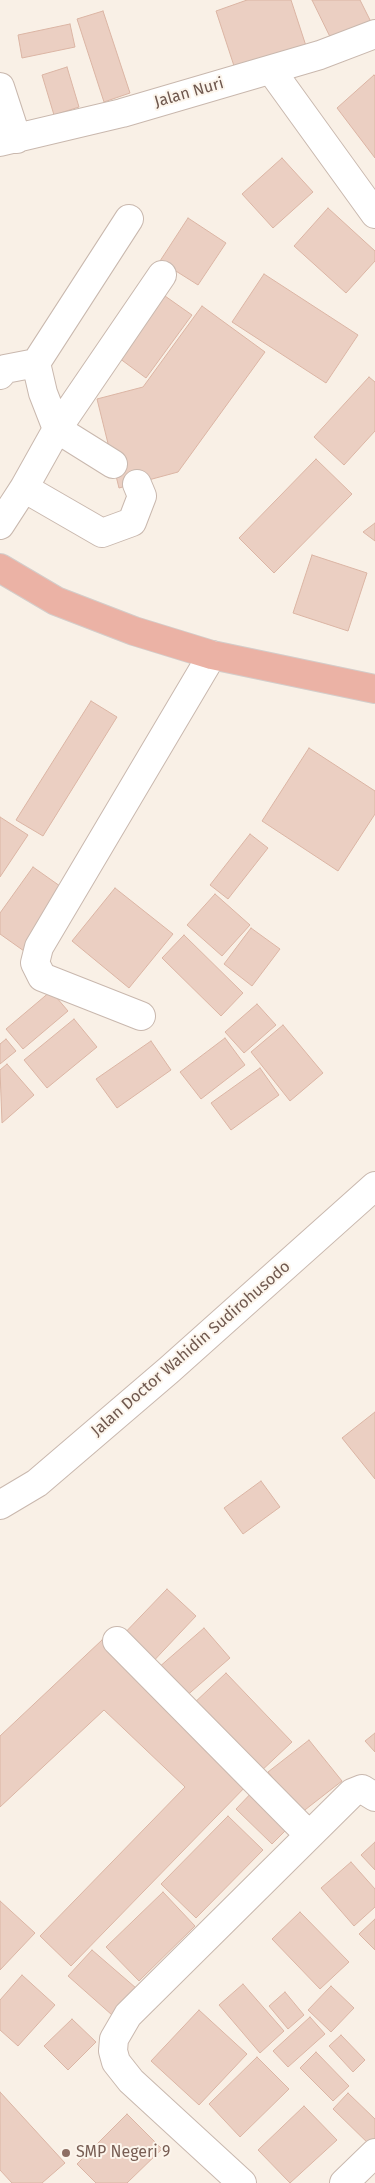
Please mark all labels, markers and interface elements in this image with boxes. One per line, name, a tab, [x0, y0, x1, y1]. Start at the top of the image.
street label: Jalan Nuri	[152, 74, 226, 112]
street label: Jalan Doctor Wahidin Sudirohusodo	[88, 1257, 294, 1441]
place label: SMP Negeri 9	[76, 2143, 170, 2163]
marker: SMP Negeri 9	[60, 2147, 72, 2159]

